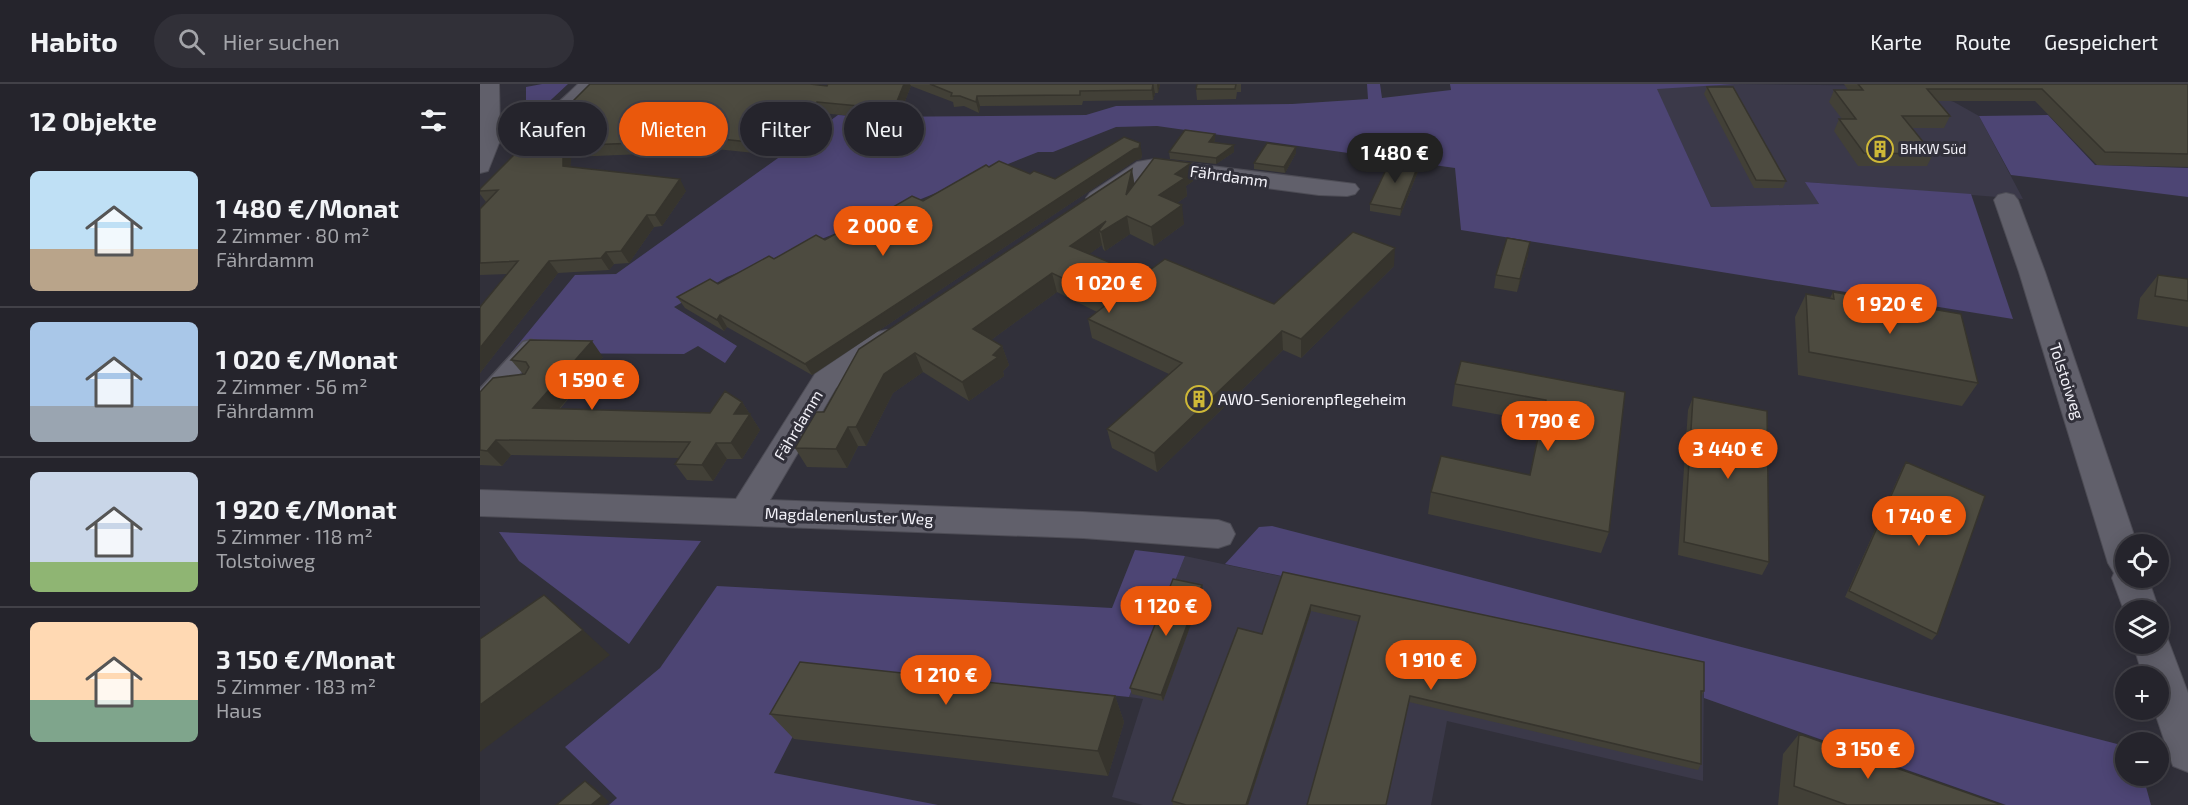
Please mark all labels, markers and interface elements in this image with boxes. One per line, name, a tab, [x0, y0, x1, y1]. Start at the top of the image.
search box	[154, 14, 574, 68]
text: Habito	[30, 24, 118, 58]
icon: search	[175, 25, 208, 58]
text: Hier suchen	[223, 28, 340, 54]
text: Karte	[1870, 29, 1922, 54]
text: Route	[1955, 29, 2011, 54]
text: Gespeichert	[2044, 29, 2158, 54]
chip: Kaufen	[498, 102, 607, 156]
chip: Mieten	[619, 102, 728, 156]
chip: Filter	[740, 102, 832, 156]
chip: Neu	[844, 102, 924, 156]
icon: filters	[417, 104, 450, 137]
text: 12 Objekte	[30, 105, 157, 136]
pin: 1 480 €	[1340, 133, 1450, 184]
building icon: BHKW Süd	[1865, 134, 1895, 164]
text: 1 480 €	[1361, 140, 1429, 164]
place label: BHKW Süd	[1900, 140, 1966, 157]
street label: Fährdamm	[1189, 161, 1269, 190]
text: 1 480 €/Monat	[216, 192, 399, 223]
icon: home	[78, 195, 150, 267]
pin: 2 000 €	[828, 206, 938, 257]
text: 2 000 €	[848, 213, 918, 237]
text: 2 Zimmer · 80 m²	[216, 223, 369, 247]
text: Fährdamm	[216, 247, 314, 271]
pin: 1 020 €	[1054, 263, 1164, 314]
text: 1 020 €	[1076, 270, 1142, 294]
pin: 1 920 €	[1835, 284, 1945, 335]
text: 1 920 €	[1857, 291, 1923, 315]
street label: Tolstoiweg	[2046, 340, 2089, 422]
text: 1 020 €/Monat	[216, 343, 398, 374]
icon: home	[78, 346, 150, 418]
pin: 1 590 €	[537, 360, 647, 411]
text: 1 590 €	[559, 367, 625, 391]
text: 2 Zimmer · 56 m²	[216, 374, 367, 398]
building icon: AWO-Seniorenpflegeheim	[1184, 384, 1214, 414]
street label: Fährdamm	[769, 386, 826, 463]
place label: AWO-Seniorenpflegeheim	[1218, 389, 1406, 408]
text: Fährdamm	[216, 398, 314, 422]
pin: 1 790 €	[1493, 401, 1603, 452]
text: 1 790 €	[1515, 408, 1581, 432]
pin: 3 440 €	[1673, 429, 1783, 480]
text: 3 440 €	[1693, 436, 1763, 460]
text: 1 920 €/Monat	[216, 493, 397, 524]
icon: home	[78, 496, 150, 568]
pin: 1 740 €	[1864, 496, 1974, 547]
street label: Magdalenenluster Weg	[764, 503, 934, 528]
text: 1 740 €	[1886, 503, 1952, 527]
text: 5 Zimmer · 118 m²	[216, 524, 373, 548]
map controls	[2115, 534, 2169, 786]
button: locate	[2115, 534, 2169, 588]
text: Tolstoiweg	[216, 548, 315, 572]
pin: 1 120 €	[1111, 586, 1221, 637]
text: 1 120 €	[1135, 593, 1198, 617]
button: layers	[2115, 600, 2169, 654]
pin: 1 910 €	[1376, 640, 1486, 691]
text: 3 150 €/Monat	[216, 643, 395, 674]
icon: home	[78, 646, 150, 718]
text: 1 910 €	[1399, 647, 1463, 671]
pin: 1 210 €	[891, 655, 1001, 706]
text: 1 210 €	[915, 662, 978, 686]
button: +	[2115, 666, 2169, 720]
text: 5 Zimmer · 183 m²	[216, 674, 376, 698]
text: Haus	[216, 698, 262, 722]
pin: 3 150 €	[1813, 729, 1923, 780]
button: −	[2115, 732, 2169, 786]
text: 3 150 €	[1835, 736, 1901, 760]

